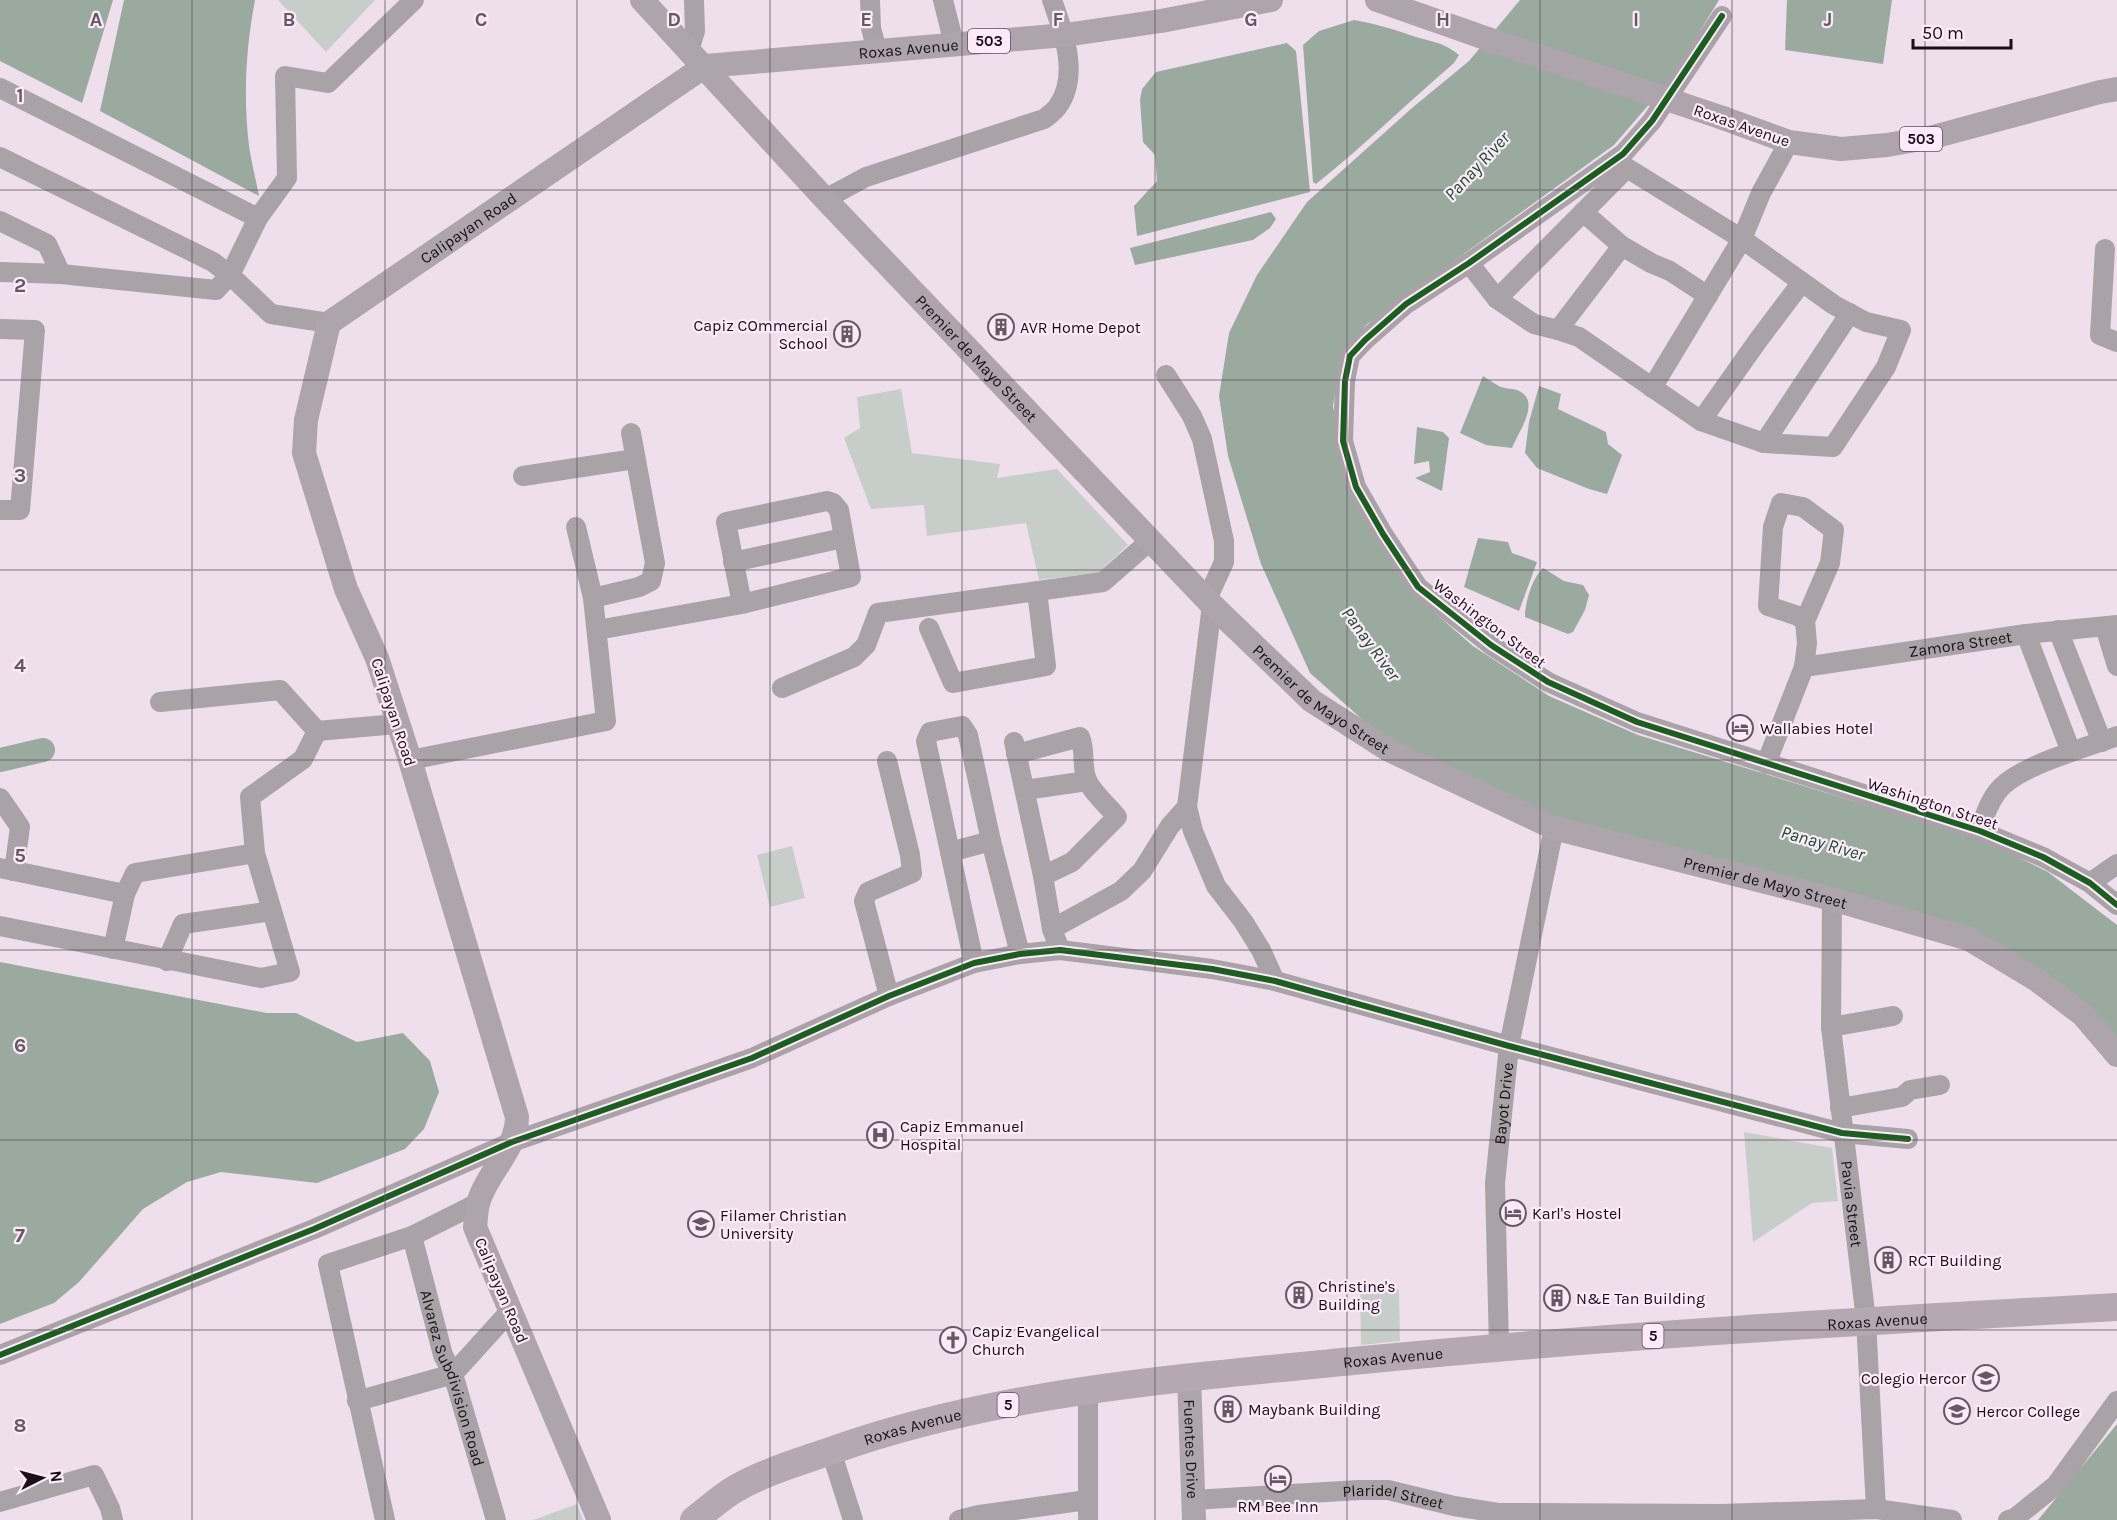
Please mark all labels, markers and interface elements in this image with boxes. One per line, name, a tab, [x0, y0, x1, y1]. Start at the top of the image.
text: A	[90, 8, 103, 31]
text: B	[283, 8, 295, 31]
text: C	[475, 8, 487, 31]
text: D	[667, 8, 681, 31]
text: E	[860, 8, 872, 31]
text: F	[1053, 8, 1064, 31]
text: G	[1244, 8, 1258, 31]
text: H	[1436, 8, 1450, 31]
text: I	[1633, 8, 1639, 31]
text: J	[1824, 8, 1832, 31]
scale bar	[1913, 12, 2010, 50]
text: 50 m	[1922, 22, 1964, 44]
road number: 503	[968, 29, 1010, 53]
street label: Roxas Avenue	[858, 35, 959, 63]
text: 1	[16, 84, 24, 107]
street label: Roxas Avenue	[1691, 100, 1792, 151]
water label: Panay River	[1440, 126, 1515, 205]
road number: 503	[1900, 127, 1942, 151]
street label: Calipayan Road	[417, 189, 520, 268]
text: 2	[14, 274, 26, 297]
street label: Premier de Mayo Street	[911, 291, 1041, 426]
building icon: AVR Home Depot	[986, 312, 1016, 342]
place label: Capiz COmmercial School	[693, 316, 828, 353]
place label: AVR Home Depot	[1020, 318, 1141, 337]
building icon: Capiz COmmercial School	[832, 319, 862, 349]
text: 3	[14, 464, 26, 487]
street label: Washington Street	[1430, 575, 1550, 672]
water label: Panay River	[1337, 603, 1406, 686]
street label: Zamora Street	[1907, 627, 2013, 661]
street label: Premier de Mayo Street	[1249, 640, 1393, 758]
text: 4	[14, 654, 26, 677]
street label: Calipayan Road	[367, 656, 420, 769]
hotel icon: Wallabies Hotel	[1725, 713, 1755, 743]
place label: Wallabies Hotel	[1760, 719, 1873, 738]
street label: Washington Street	[1865, 773, 2001, 834]
water label: Panay River	[1779, 821, 1868, 866]
text: 5	[14, 844, 26, 867]
street label: Premier de Mayo Street	[1682, 852, 1849, 913]
text: 6	[14, 1034, 26, 1057]
street label: Bayot Drive	[1490, 1062, 1517, 1145]
place label: Capiz Emmanuel Hospital	[900, 1117, 1024, 1154]
hospital icon: Capiz Emmanuel Hospital	[865, 1120, 895, 1150]
street label: Pavia Street	[1837, 1159, 1866, 1248]
hotel icon: Karl's Hostel	[1498, 1198, 1528, 1228]
place label: Karl's Hostel	[1532, 1204, 1622, 1223]
place label: Filamer Christian University	[720, 1206, 847, 1243]
school or university icon: Filamer Christian University	[686, 1209, 716, 1239]
text: 7	[15, 1224, 25, 1247]
street label: Calipayan Road	[471, 1235, 532, 1346]
building icon: RCT Building	[1873, 1245, 1903, 1275]
place label: RCT Building	[1908, 1251, 2001, 1270]
place label: Christine's Building	[1318, 1277, 1396, 1314]
building icon: Christine's Building	[1284, 1280, 1314, 1310]
building icon: N&E Tan Building	[1542, 1283, 1572, 1313]
street label: Alvarez Subdivision Road	[416, 1288, 489, 1469]
place label: N&E Tan Building	[1576, 1289, 1705, 1308]
street label: Roxas Avenue	[1827, 1309, 1928, 1334]
place label: Capiz Evangelical Church	[972, 1322, 1100, 1359]
road number: 5	[1642, 1324, 1664, 1348]
church icon: Capiz Evangelical Church	[938, 1325, 968, 1355]
street label: Roxas Avenue	[1342, 1344, 1444, 1372]
school or university icon: Colegio Hercor	[1971, 1363, 2001, 1393]
place label: Colegio Hercor	[1861, 1369, 1966, 1388]
road number: 5	[998, 1393, 1018, 1417]
building icon: Maybank Building	[1213, 1394, 1243, 1424]
school or university icon: Hercor College	[1942, 1396, 1972, 1426]
street label: Fuentes Drive	[1180, 1399, 1202, 1499]
place label: Maybank Building	[1248, 1400, 1380, 1419]
place label: Hercor College	[1976, 1402, 2080, 1421]
street label: Roxas Avenue	[861, 1405, 963, 1449]
text: 8	[14, 1414, 26, 1437]
north arrow	[12, 1448, 72, 1508]
hotel icon: RM Bee Inn	[1263, 1464, 1293, 1494]
text: N	[46, 1470, 66, 1483]
street label: Plaridel Street	[1342, 1480, 1446, 1513]
place label: RM Bee Inn	[1237, 1497, 1319, 1516]

